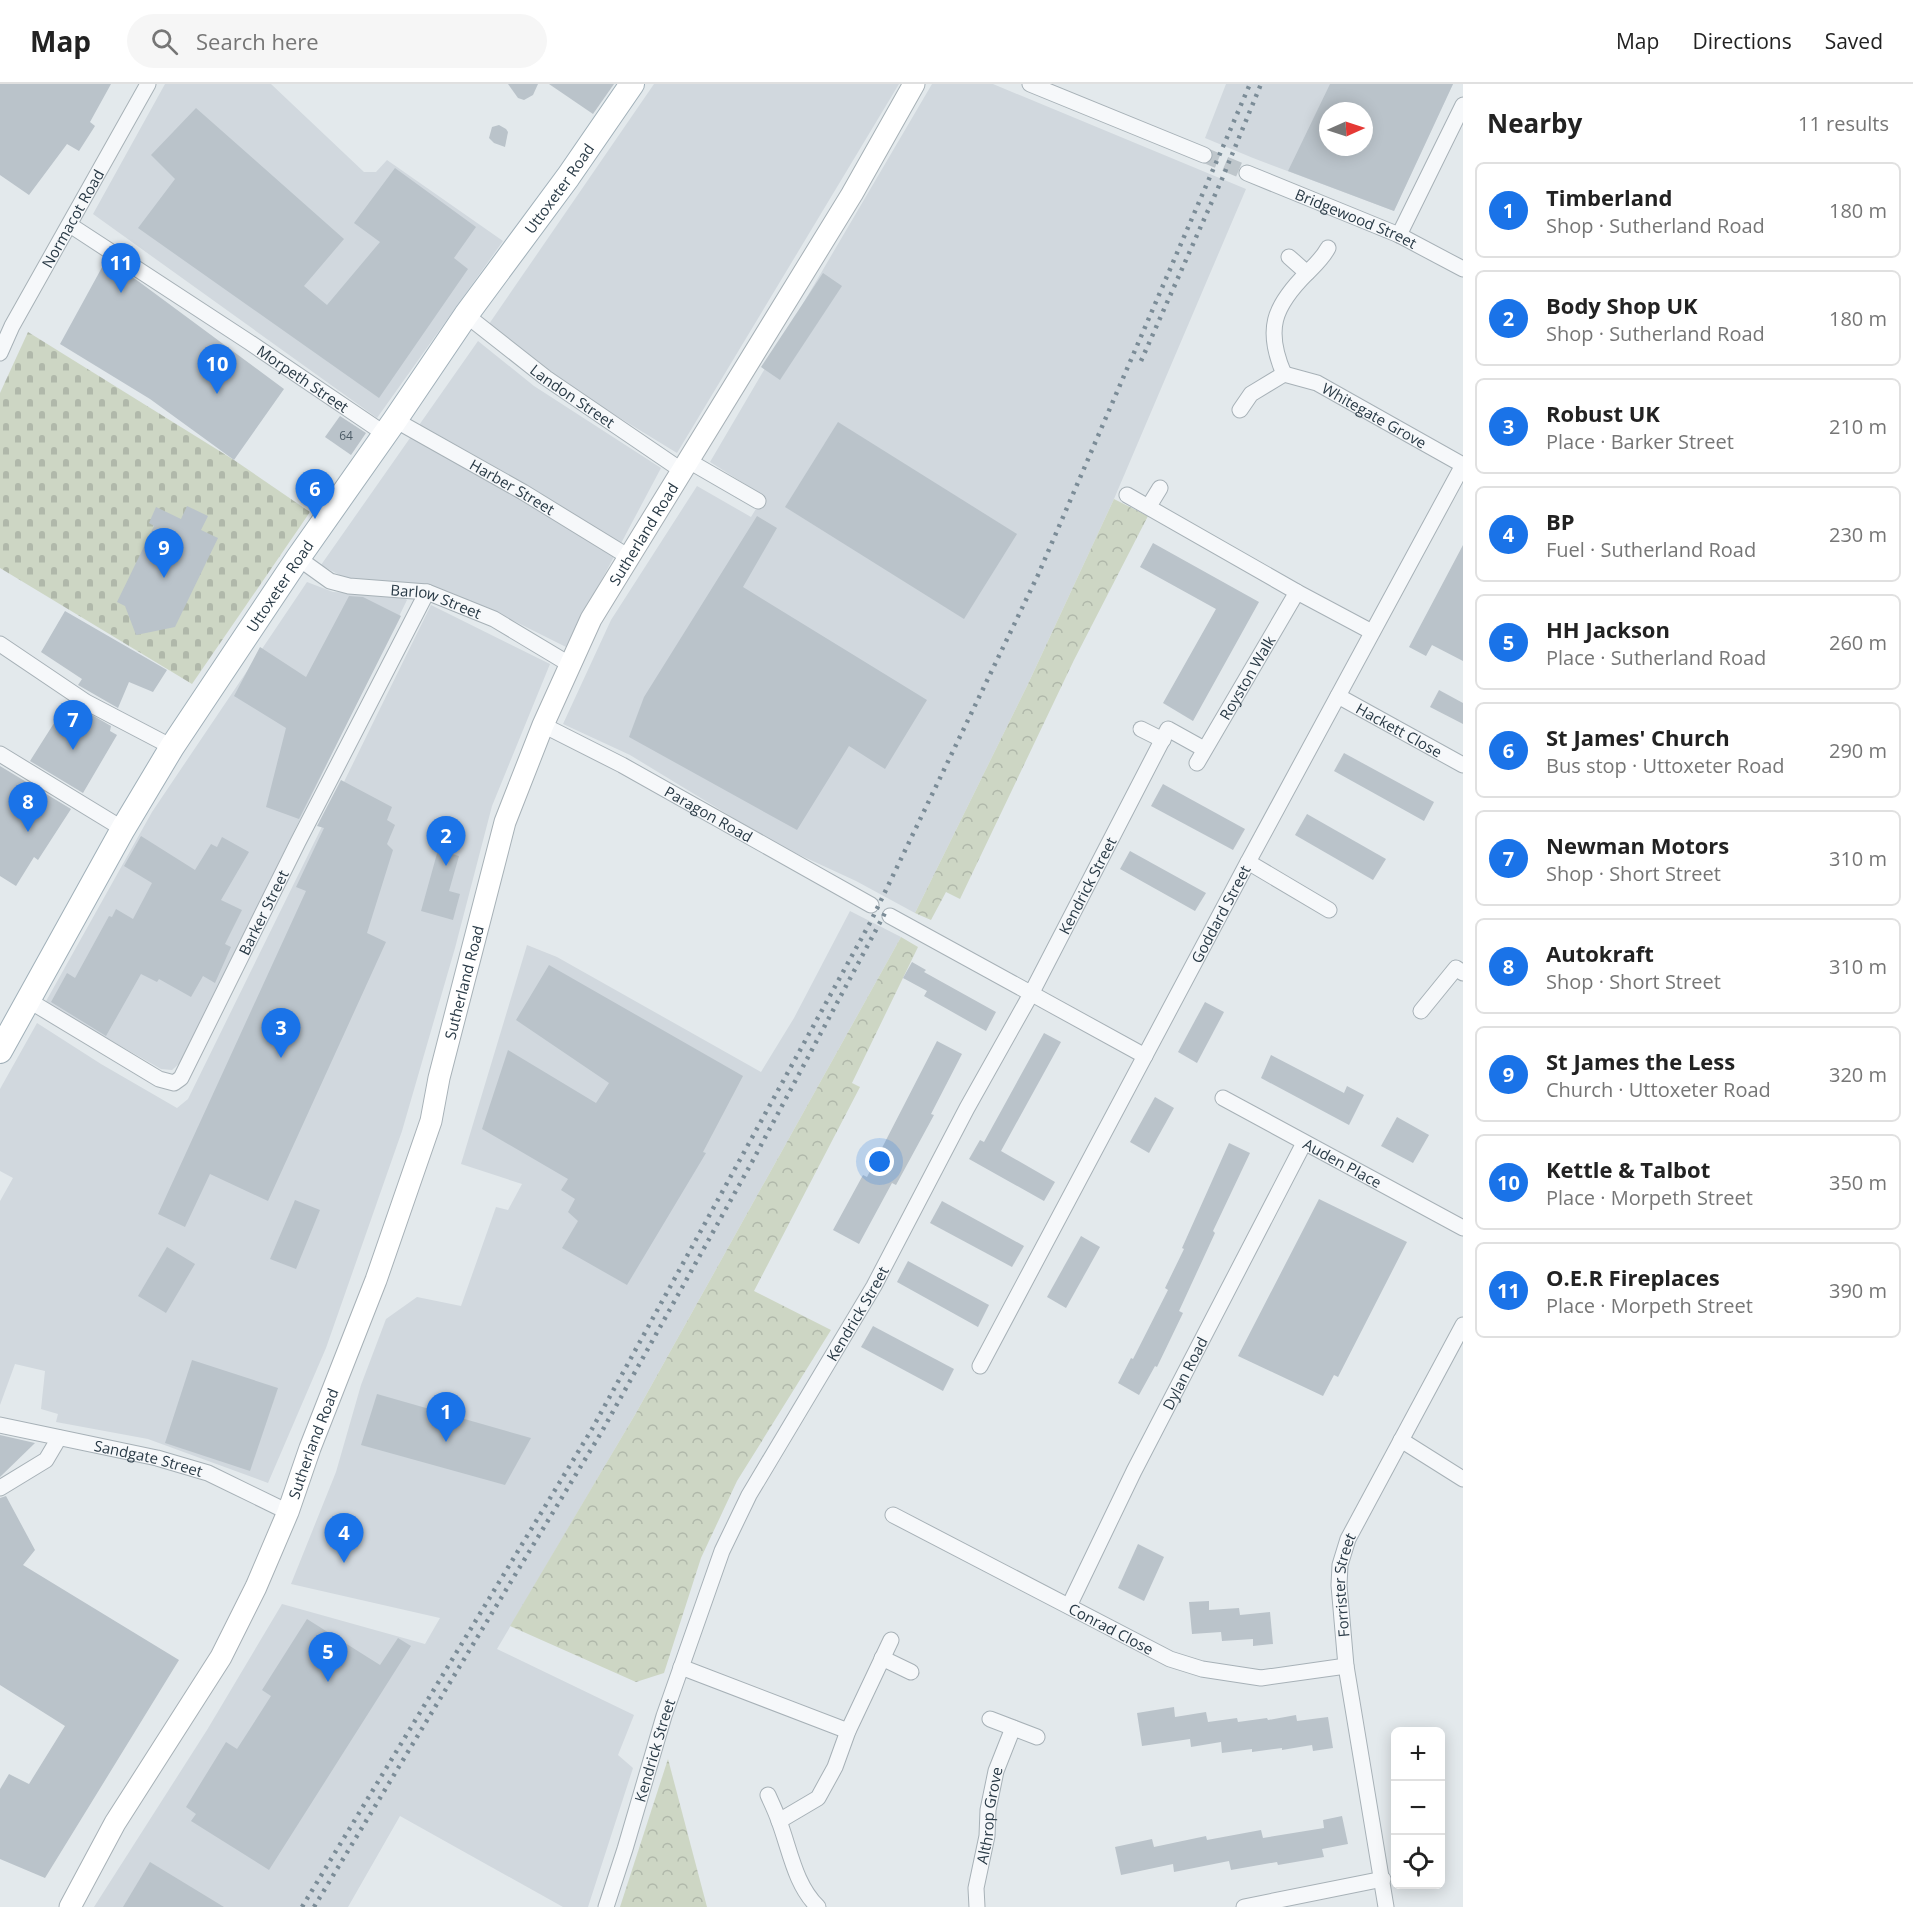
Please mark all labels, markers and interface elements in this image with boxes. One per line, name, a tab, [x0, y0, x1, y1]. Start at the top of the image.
search box	[127, 14, 547, 68]
text: Map	[30, 22, 91, 60]
icon: search	[148, 25, 181, 58]
text: Search here	[196, 26, 319, 56]
text: Map	[1616, 27, 1659, 55]
text: Directions	[1692, 27, 1792, 55]
text: Saved	[1825, 27, 1883, 55]
north arrow	[1319, 102, 1373, 156]
text: Nearby	[1487, 105, 1582, 141]
text: 11 results	[1798, 110, 1889, 137]
street label: Uttoxeter Road	[520, 139, 598, 237]
street label: Normacot Road	[37, 166, 108, 271]
text: Timberland	[1546, 182, 1672, 212]
street label: Bridgewood Street	[1292, 184, 1420, 253]
text: 1	[1503, 197, 1514, 224]
text: 180 m	[1829, 197, 1887, 224]
text: Shop · Sutherland Road	[1546, 212, 1765, 239]
pin: 11	[102, 244, 140, 293]
text: Body Shop UK	[1546, 290, 1698, 320]
text: 2	[1503, 305, 1514, 332]
text: 180 m	[1829, 305, 1887, 332]
text: Shop · Sutherland Road	[1546, 320, 1765, 347]
street label: Morpeth Street	[253, 340, 353, 417]
pin: 10	[198, 344, 236, 394]
street label: Landon Street	[526, 360, 619, 432]
street label: Whitegate Grove	[1319, 378, 1430, 453]
text: Robust UK	[1546, 398, 1660, 428]
text: 3	[1503, 413, 1514, 440]
text: 210 m	[1829, 413, 1887, 440]
house number: 64	[339, 427, 353, 444]
text: Place · Barker Street	[1546, 428, 1734, 455]
street label: Harber Street	[466, 454, 559, 519]
pin: 6	[296, 470, 334, 519]
street label: Sutherland Road	[604, 479, 682, 589]
text: BP	[1546, 506, 1575, 536]
text: 4	[1503, 521, 1514, 548]
text: 230 m	[1829, 521, 1887, 548]
pin: 9	[144, 528, 184, 578]
street label: Uttoxeter Road	[242, 536, 318, 636]
text: Fuel · Sutherland Road	[1546, 536, 1756, 563]
street label: Barlow Street	[390, 579, 485, 623]
text: HH Jackson	[1546, 614, 1670, 644]
text: 5	[1503, 629, 1514, 656]
text: 260 m	[1829, 629, 1887, 656]
street label: Royston Walk	[1215, 632, 1279, 723]
text: Place · Sutherland Road	[1546, 644, 1766, 671]
street label: Hackett Close	[1353, 698, 1446, 762]
pin: 7	[54, 700, 92, 750]
text: St James' Church	[1546, 722, 1730, 752]
text: 6	[1503, 737, 1514, 764]
text: 290 m	[1829, 737, 1887, 764]
text: Bus stop · Uttoxeter Road	[1546, 752, 1785, 779]
street label: Paragon Road	[661, 781, 756, 846]
pin: 8	[9, 782, 48, 832]
pin: 2	[426, 816, 466, 866]
text: Newman Motors	[1546, 830, 1729, 860]
street label: Kendrick Street	[1054, 833, 1121, 938]
text: 7	[1503, 845, 1514, 872]
text: 310 m	[1829, 845, 1887, 872]
text: Shop · Short Street	[1546, 860, 1721, 887]
street label: Goddard Street	[1186, 862, 1255, 966]
street label: Barker Street	[234, 866, 293, 958]
street label: Sutherland Road	[439, 923, 488, 1041]
text: Autokraft	[1546, 938, 1654, 968]
text: 8	[1503, 953, 1514, 980]
text: 310 m	[1829, 953, 1887, 980]
text: Shop · Short Street	[1546, 968, 1721, 995]
pin: 3	[262, 1008, 300, 1058]
text: St James the Less	[1546, 1046, 1735, 1076]
text: 9	[1503, 1061, 1514, 1088]
text: 320 m	[1829, 1061, 1887, 1088]
text: Church · Uttoxeter Road	[1546, 1076, 1771, 1103]
street label: Auden Place	[1300, 1133, 1385, 1192]
your location	[865, 1147, 894, 1176]
text: Kettle & Talbot	[1546, 1154, 1710, 1184]
text: 10	[1497, 1169, 1520, 1196]
text: 350 m	[1829, 1169, 1887, 1196]
text: Place · Morpeth Street	[1546, 1184, 1753, 1211]
text: O.E.R Fireplaces	[1546, 1262, 1720, 1292]
street label: Kendrick Street	[821, 1263, 893, 1365]
text: 11	[1497, 1277, 1520, 1304]
text: 390 m	[1829, 1277, 1887, 1304]
text: Place · Morpeth Street	[1546, 1292, 1753, 1319]
street label: Dylan Road	[1158, 1333, 1212, 1413]
street label: Sutherland Road	[283, 1385, 343, 1502]
pin: 1	[426, 1392, 466, 1442]
street label: Sandgate Street	[92, 1435, 205, 1481]
pin: 4	[324, 1514, 364, 1563]
street label: Forrister Street	[1329, 1529, 1360, 1638]
street label: Conrad Close	[1065, 1598, 1157, 1659]
pin: 5	[308, 1632, 348, 1682]
street label: Kendrick Street	[629, 1696, 679, 1804]
map controls	[1391, 1727, 1445, 1889]
button: +	[1391, 1727, 1445, 1781]
street label: Althrop Grove	[971, 1765, 1007, 1866]
button: −	[1391, 1781, 1445, 1835]
button: locate	[1391, 1835, 1445, 1889]

